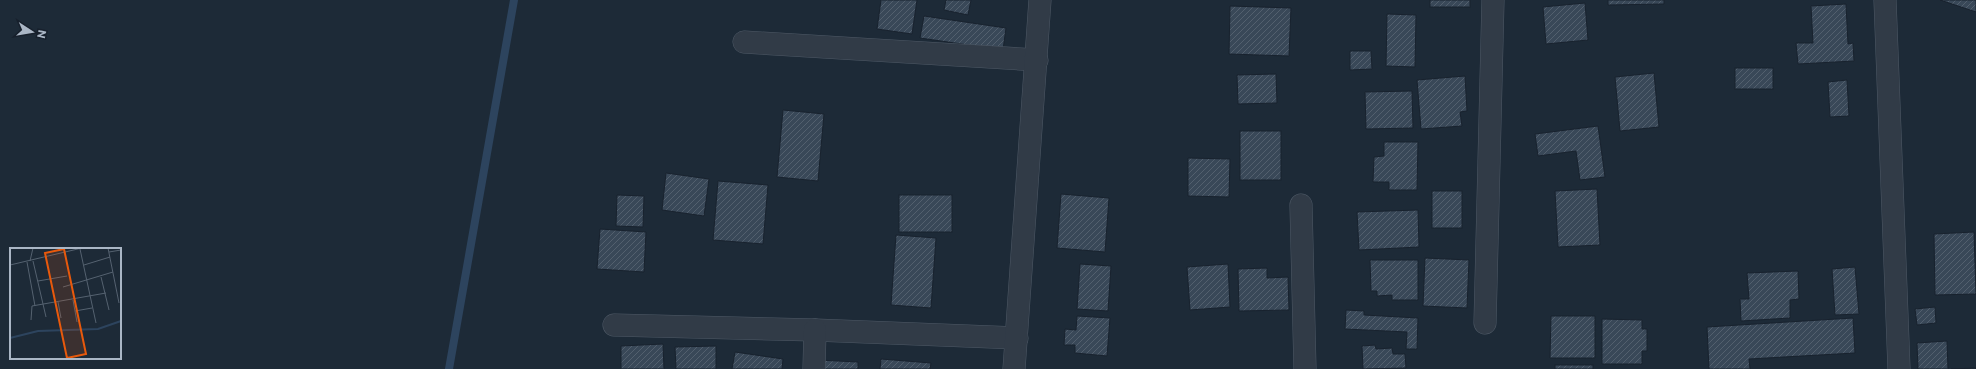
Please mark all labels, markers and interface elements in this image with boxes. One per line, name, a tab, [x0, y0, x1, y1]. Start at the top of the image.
north arrow	[12, 12, 52, 52]
text: N	[35, 29, 49, 40]
inset map	[10, 248, 121, 359]

